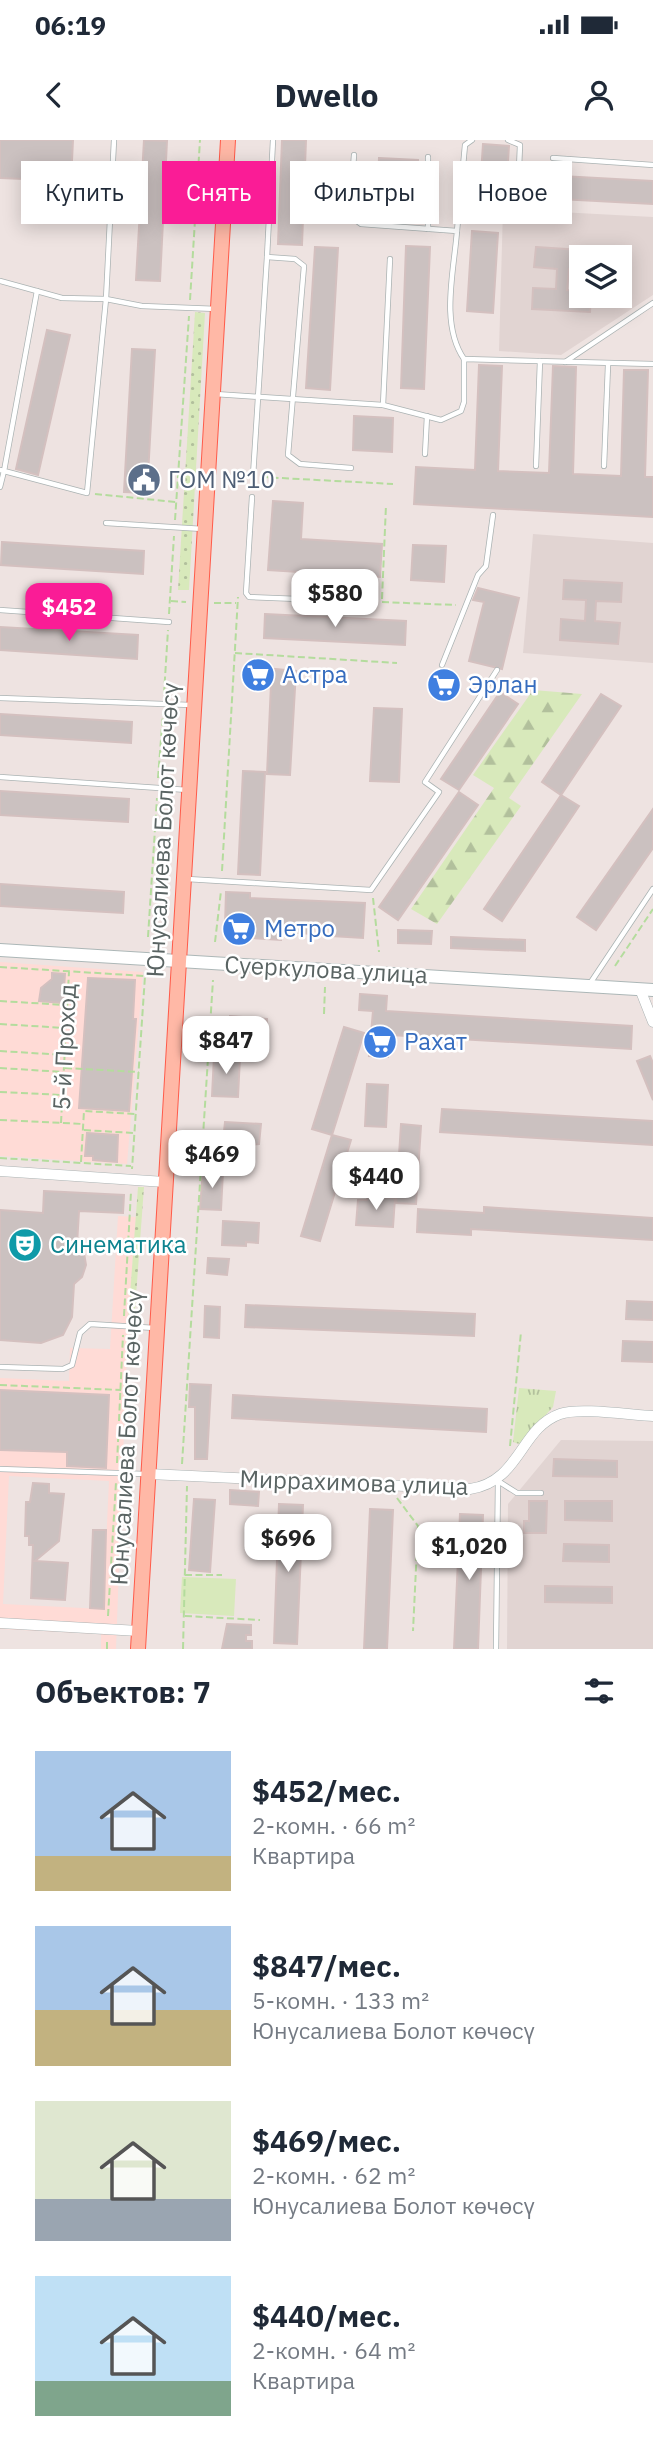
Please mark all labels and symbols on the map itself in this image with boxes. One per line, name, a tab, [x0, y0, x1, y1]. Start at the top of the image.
public building icon: ГОМ №10	[125, 461, 163, 499]
place label: ГОМ №10	[168, 463, 275, 495]
pin: $580	[294, 570, 376, 629]
pin: $452	[28, 584, 110, 643]
supermarket icon: Астра	[239, 656, 277, 694]
place label: Астра	[282, 658, 348, 690]
supermarket icon: Эрлан	[425, 666, 463, 704]
place label: Эрлан	[468, 668, 538, 700]
street label: Юнусалиева Болот көчөсү	[138, 682, 186, 978]
supermarket icon: Метро	[220, 910, 258, 948]
place label: Метро	[264, 912, 335, 944]
street label: Суеркулова улица	[224, 948, 429, 990]
street label: 5-й Проход	[45, 983, 83, 1111]
pin: $847	[185, 1016, 267, 1076]
supermarket icon: Рахат	[361, 1023, 399, 1061]
place label: Рахат	[404, 1025, 467, 1057]
pin: $469	[171, 1130, 253, 1190]
pin: $440	[335, 1152, 417, 1212]
theatre icon: Синематика	[6, 1226, 44, 1264]
place label: Синематика	[50, 1228, 187, 1260]
street label: Юнусалиева Болот көчөсү	[102, 1290, 150, 1586]
street label: Миррахимова улица	[239, 1462, 469, 1502]
pin: $696	[247, 1514, 329, 1574]
pin: $1,020	[412, 1522, 526, 1582]

